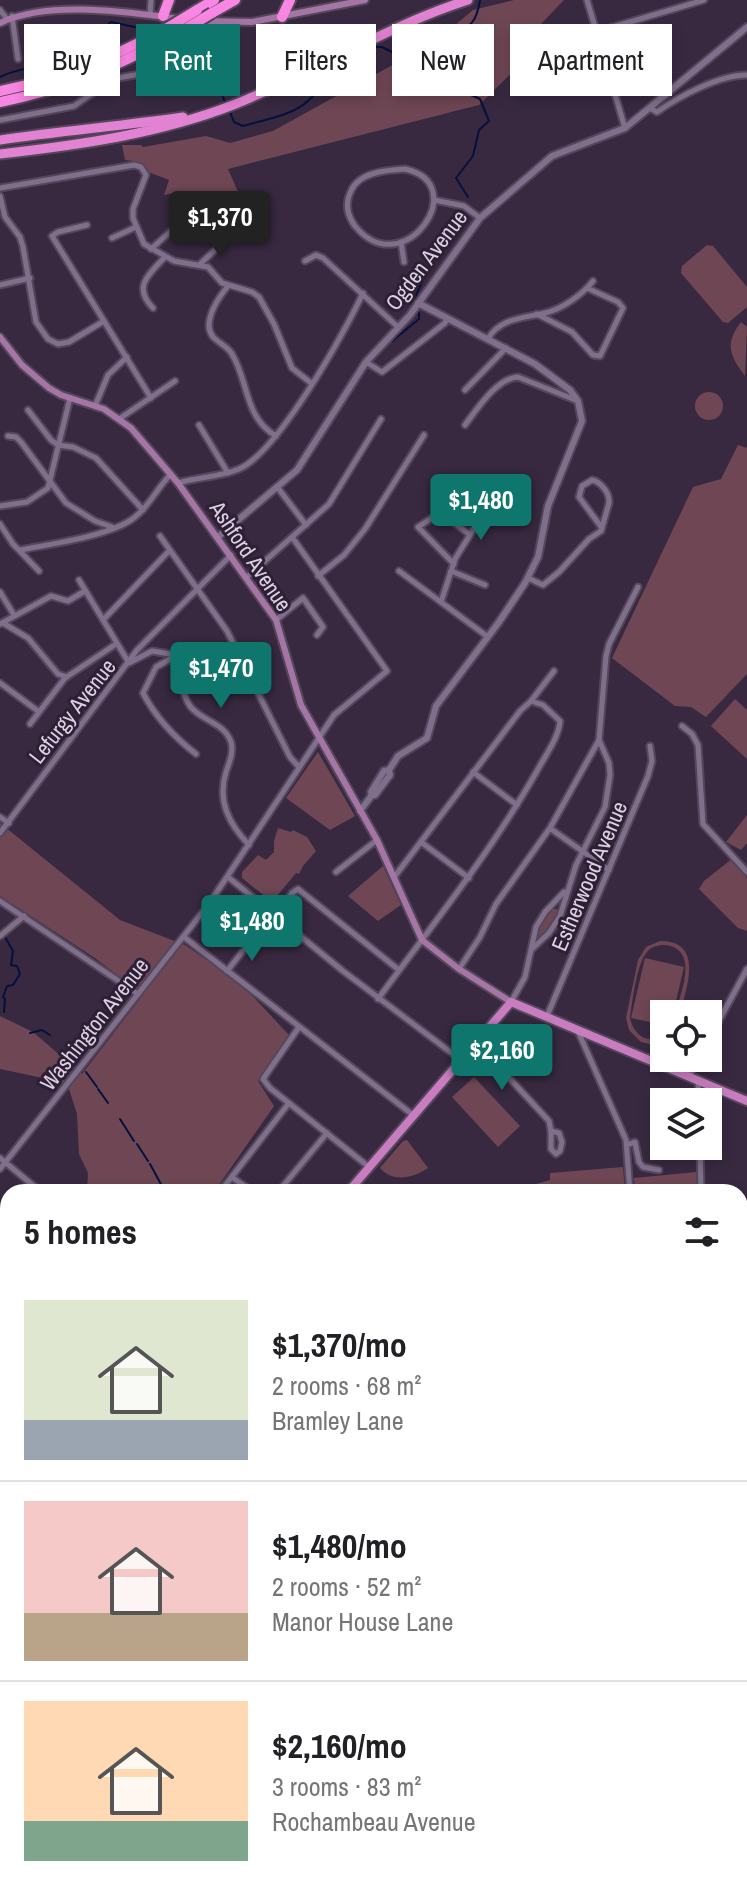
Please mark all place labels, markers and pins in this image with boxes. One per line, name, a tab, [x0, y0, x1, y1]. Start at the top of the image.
pin: $1,370	[155, 191, 285, 259]
pin: $1,480	[416, 474, 546, 542]
pin: $1,470	[156, 642, 286, 710]
pin: $1,480	[187, 895, 317, 963]
pin: $2,160	[437, 1024, 567, 1092]

